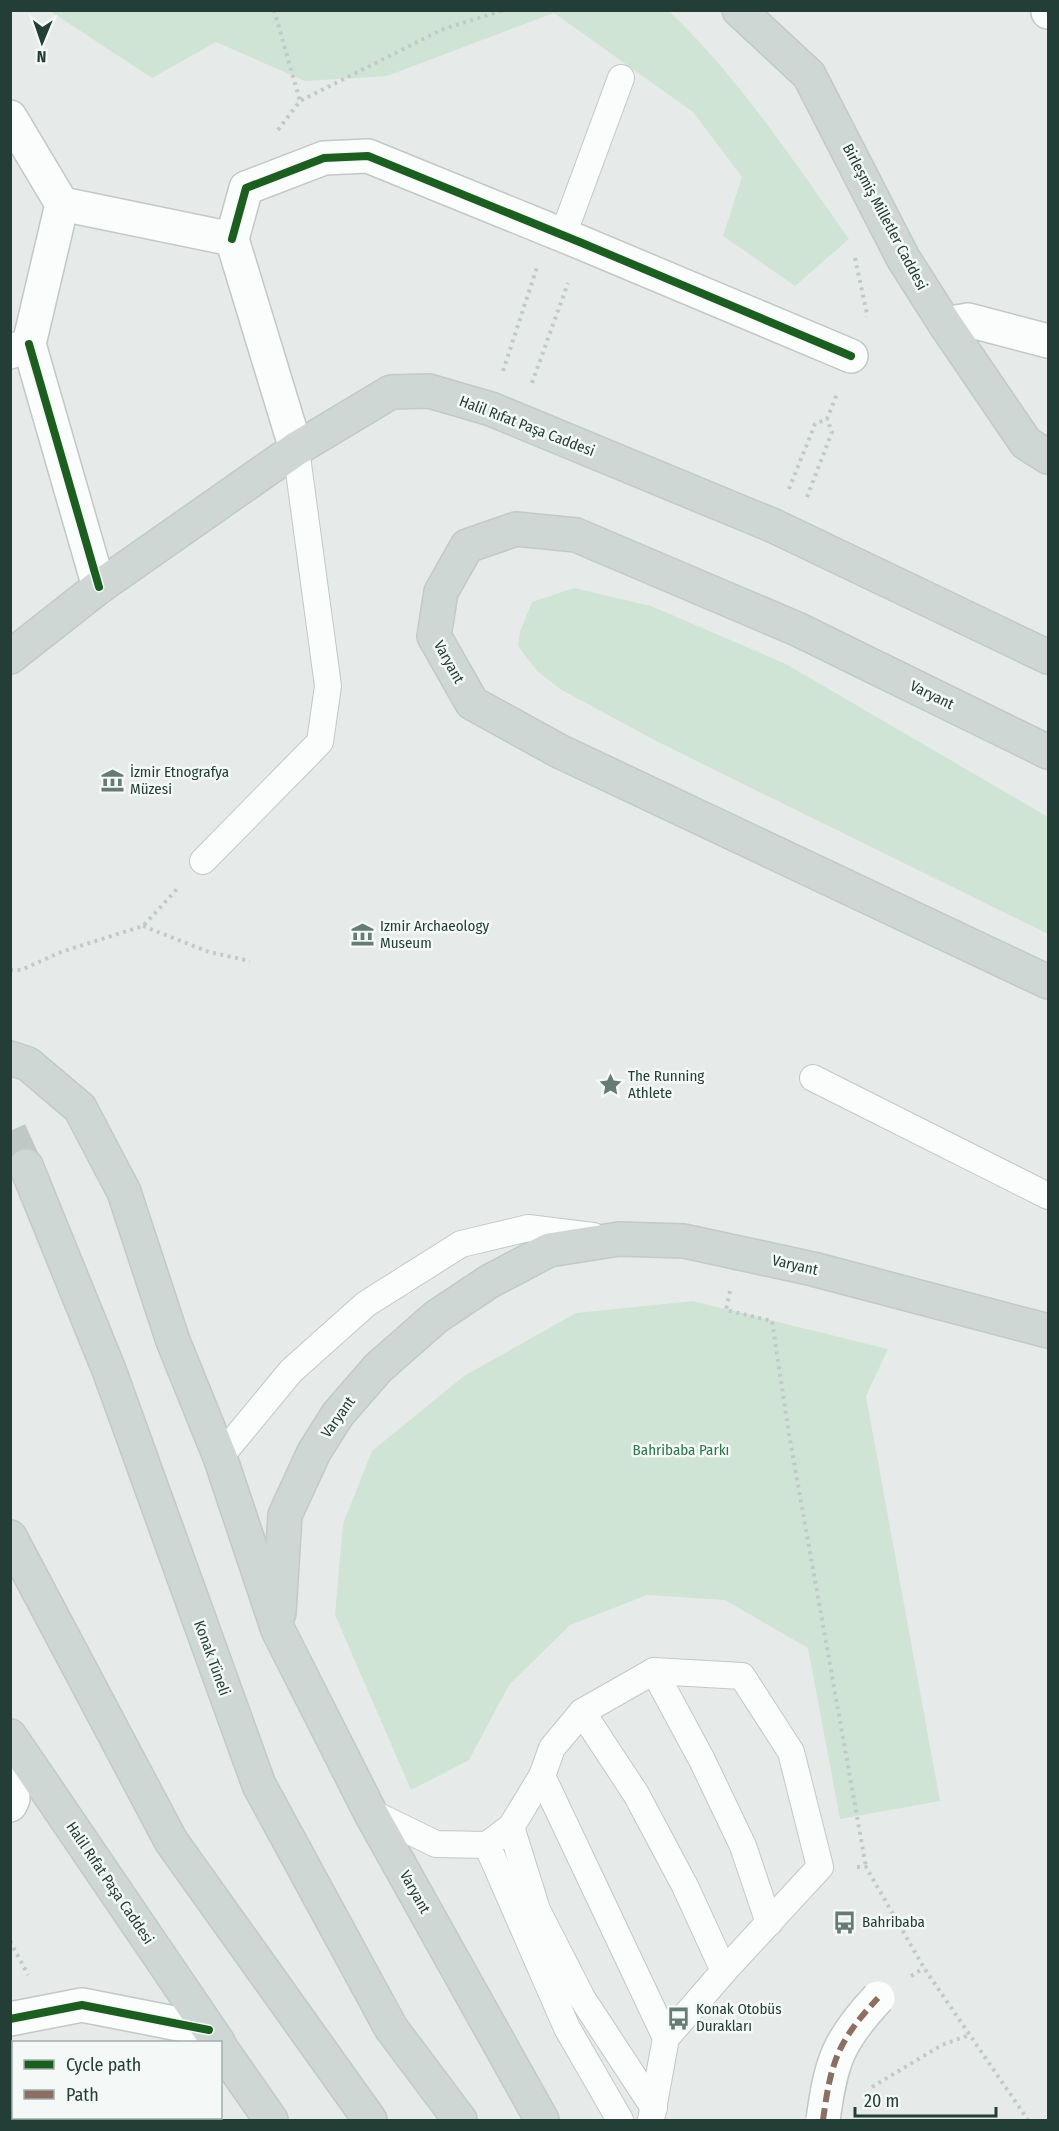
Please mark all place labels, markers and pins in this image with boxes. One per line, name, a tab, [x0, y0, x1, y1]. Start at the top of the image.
place label: İzmir Etnografya Müzesi	[130, 763, 229, 798]
museum icon: İzmir Etnografya Müzesi	[99, 768, 125, 794]
place label: Izmir Archaeology Museum	[380, 917, 489, 952]
museum icon: Izmir Archaeology Museum	[349, 922, 375, 948]
place label: The Running Athlete	[628, 1067, 704, 1102]
place icon: The Running Athlete	[597, 1072, 623, 1098]
bus stop icon: Bahribaba	[831, 1909, 857, 1935]
place label: Bahribaba	[862, 1913, 925, 1931]
place label: Konak Otobüs Durakları	[696, 2000, 782, 2035]
bus stop icon: Konak Otobüs Durakları	[665, 2005, 691, 2031]

